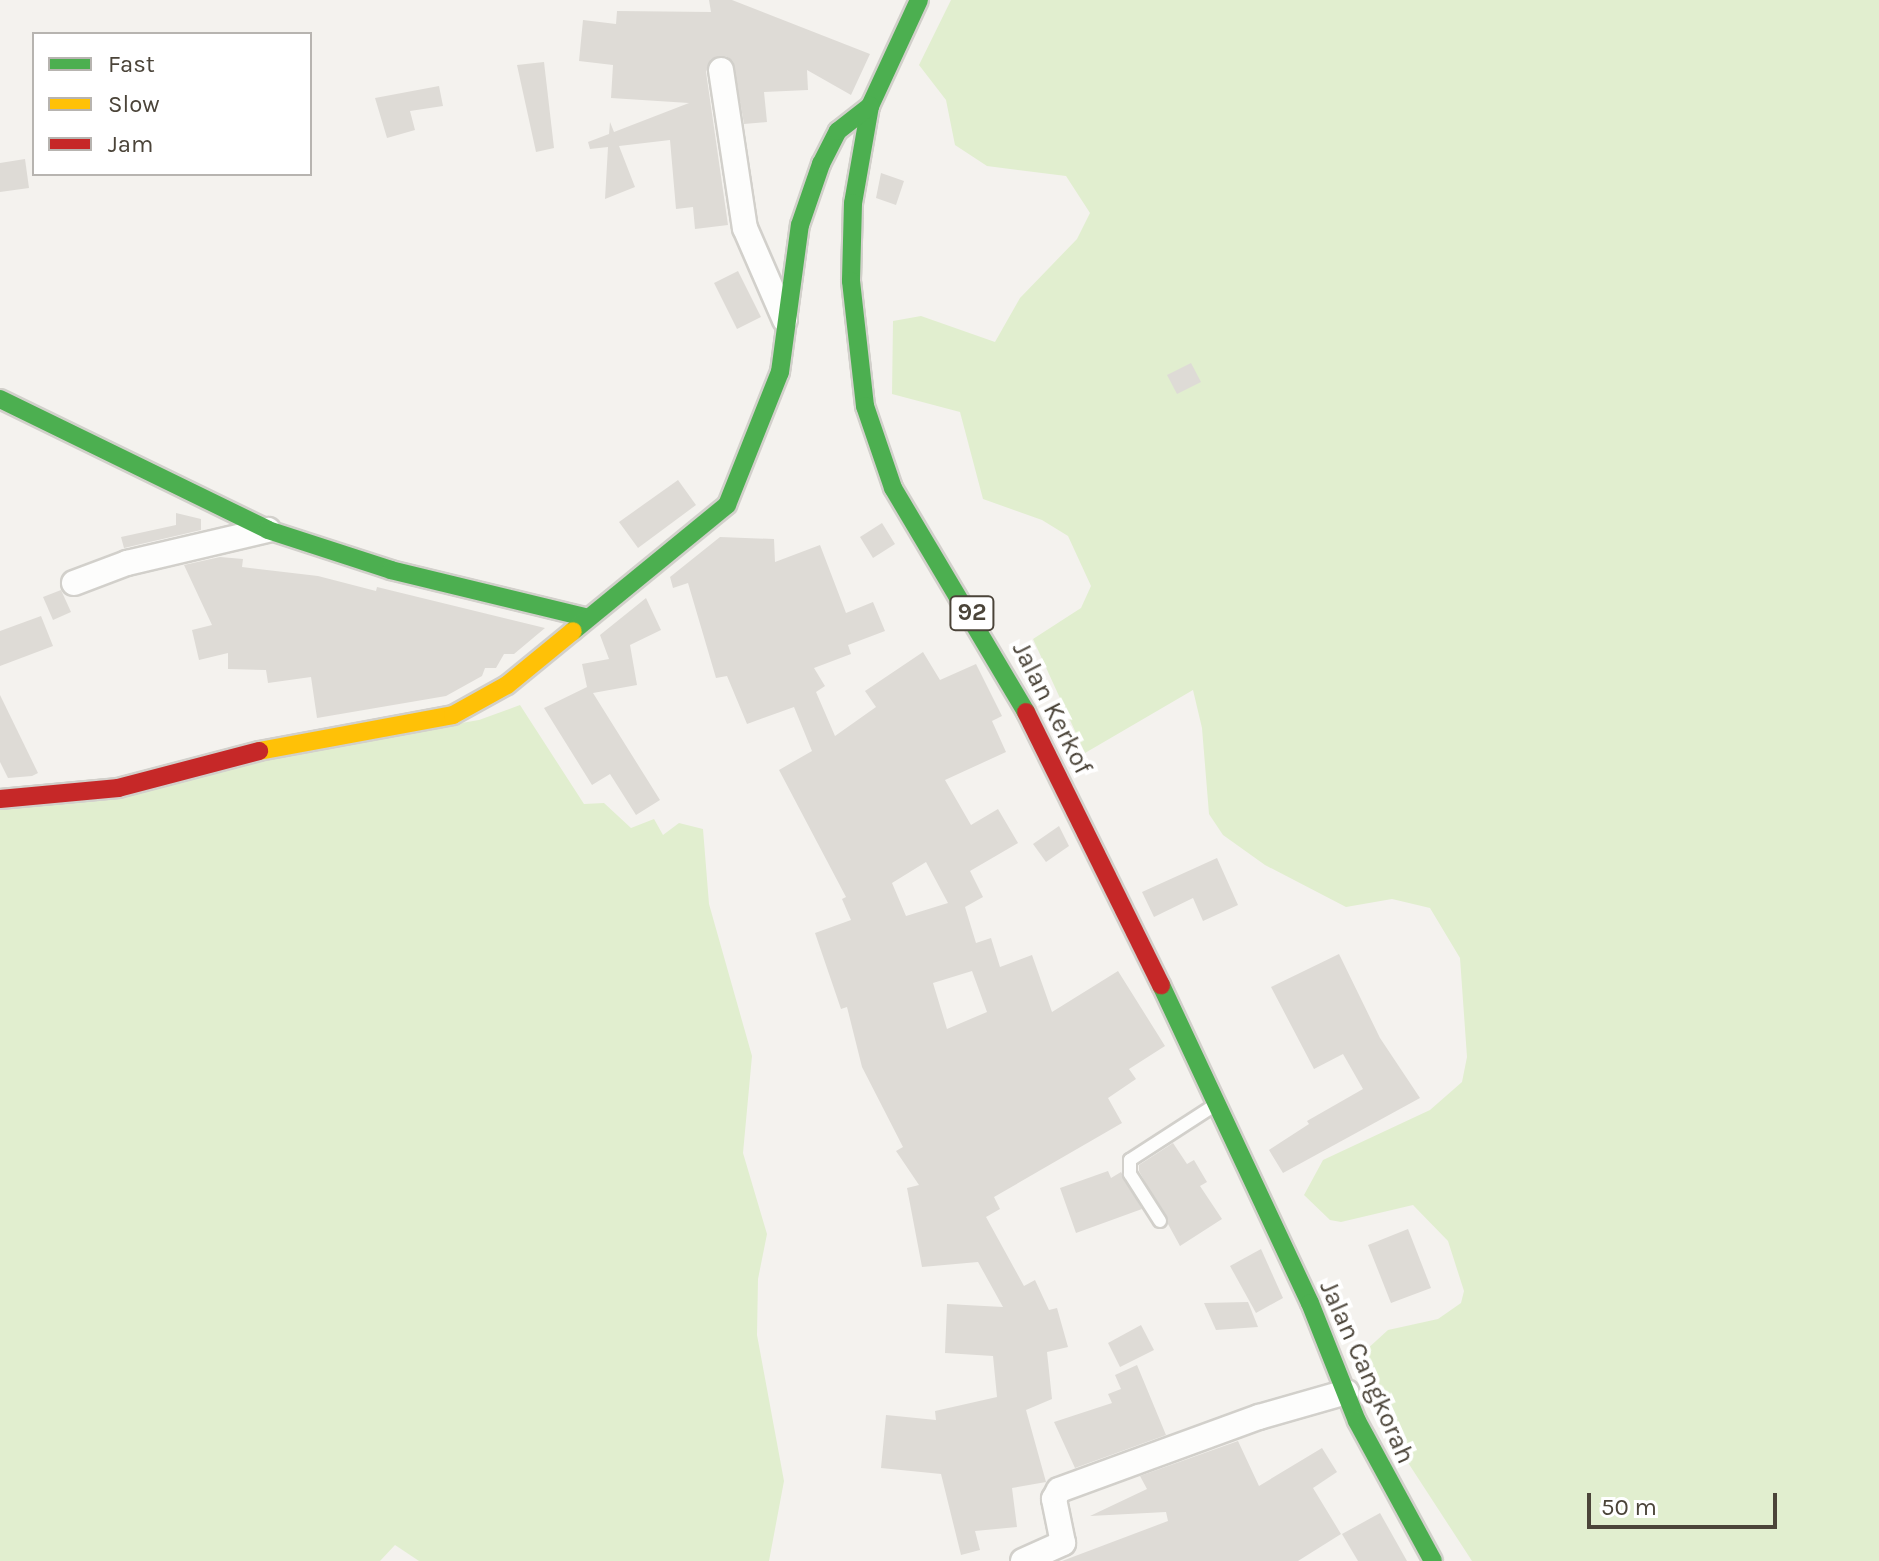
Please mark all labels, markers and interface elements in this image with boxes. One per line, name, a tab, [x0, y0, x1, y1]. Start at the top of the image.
legend	[32, 32, 312, 176]
text: Fast	[108, 50, 155, 78]
text: Slow	[108, 90, 160, 118]
text: Jam	[108, 130, 153, 158]
road number: 92	[948, 593, 996, 633]
street label: Jalan Kerkof	[1005, 637, 1099, 779]
street label: Jalan Cangkorah	[1313, 1276, 1421, 1468]
scale bar	[1591, 1477, 1781, 1527]
text: 50 m	[1601, 1493, 1657, 1521]

